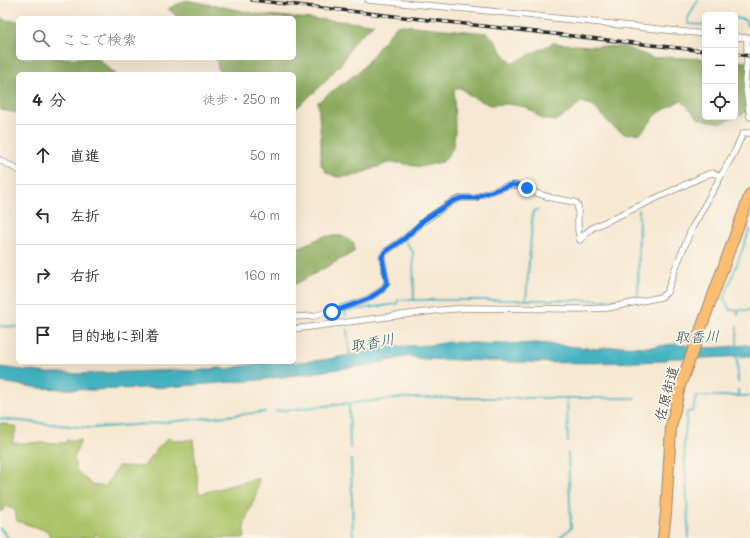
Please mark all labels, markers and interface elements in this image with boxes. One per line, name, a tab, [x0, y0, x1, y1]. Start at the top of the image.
map controls	[702, 12, 738, 120]
button: +	[702, 12, 738, 48]
search box	[16, 16, 296, 60]
icon: search	[30, 27, 52, 49]
text: ここで検索	[62, 29, 137, 49]
button: −	[702, 48, 738, 84]
button: locate	[702, 84, 738, 120]
text: 4 分	[32, 88, 66, 110]
text: 徒歩 · 250 m	[203, 90, 280, 107]
icon: ahead	[32, 144, 54, 166]
text: 直進	[70, 145, 100, 165]
text: 50 m	[250, 146, 280, 163]
route end	[518, 179, 536, 197]
icon: left	[32, 204, 54, 226]
text: 左折	[70, 205, 100, 225]
text: 40 m	[250, 206, 280, 223]
icon: right	[32, 264, 54, 286]
text: 右折	[70, 265, 100, 285]
text: 160 m	[244, 266, 280, 283]
route start	[323, 303, 341, 321]
icon: arrive	[32, 324, 54, 346]
text: 目的地に到着	[70, 325, 160, 345]
water label: 取香川	[674, 326, 720, 346]
water label: 取香川	[348, 328, 396, 356]
street label: 佐原街道	[650, 363, 682, 423]

